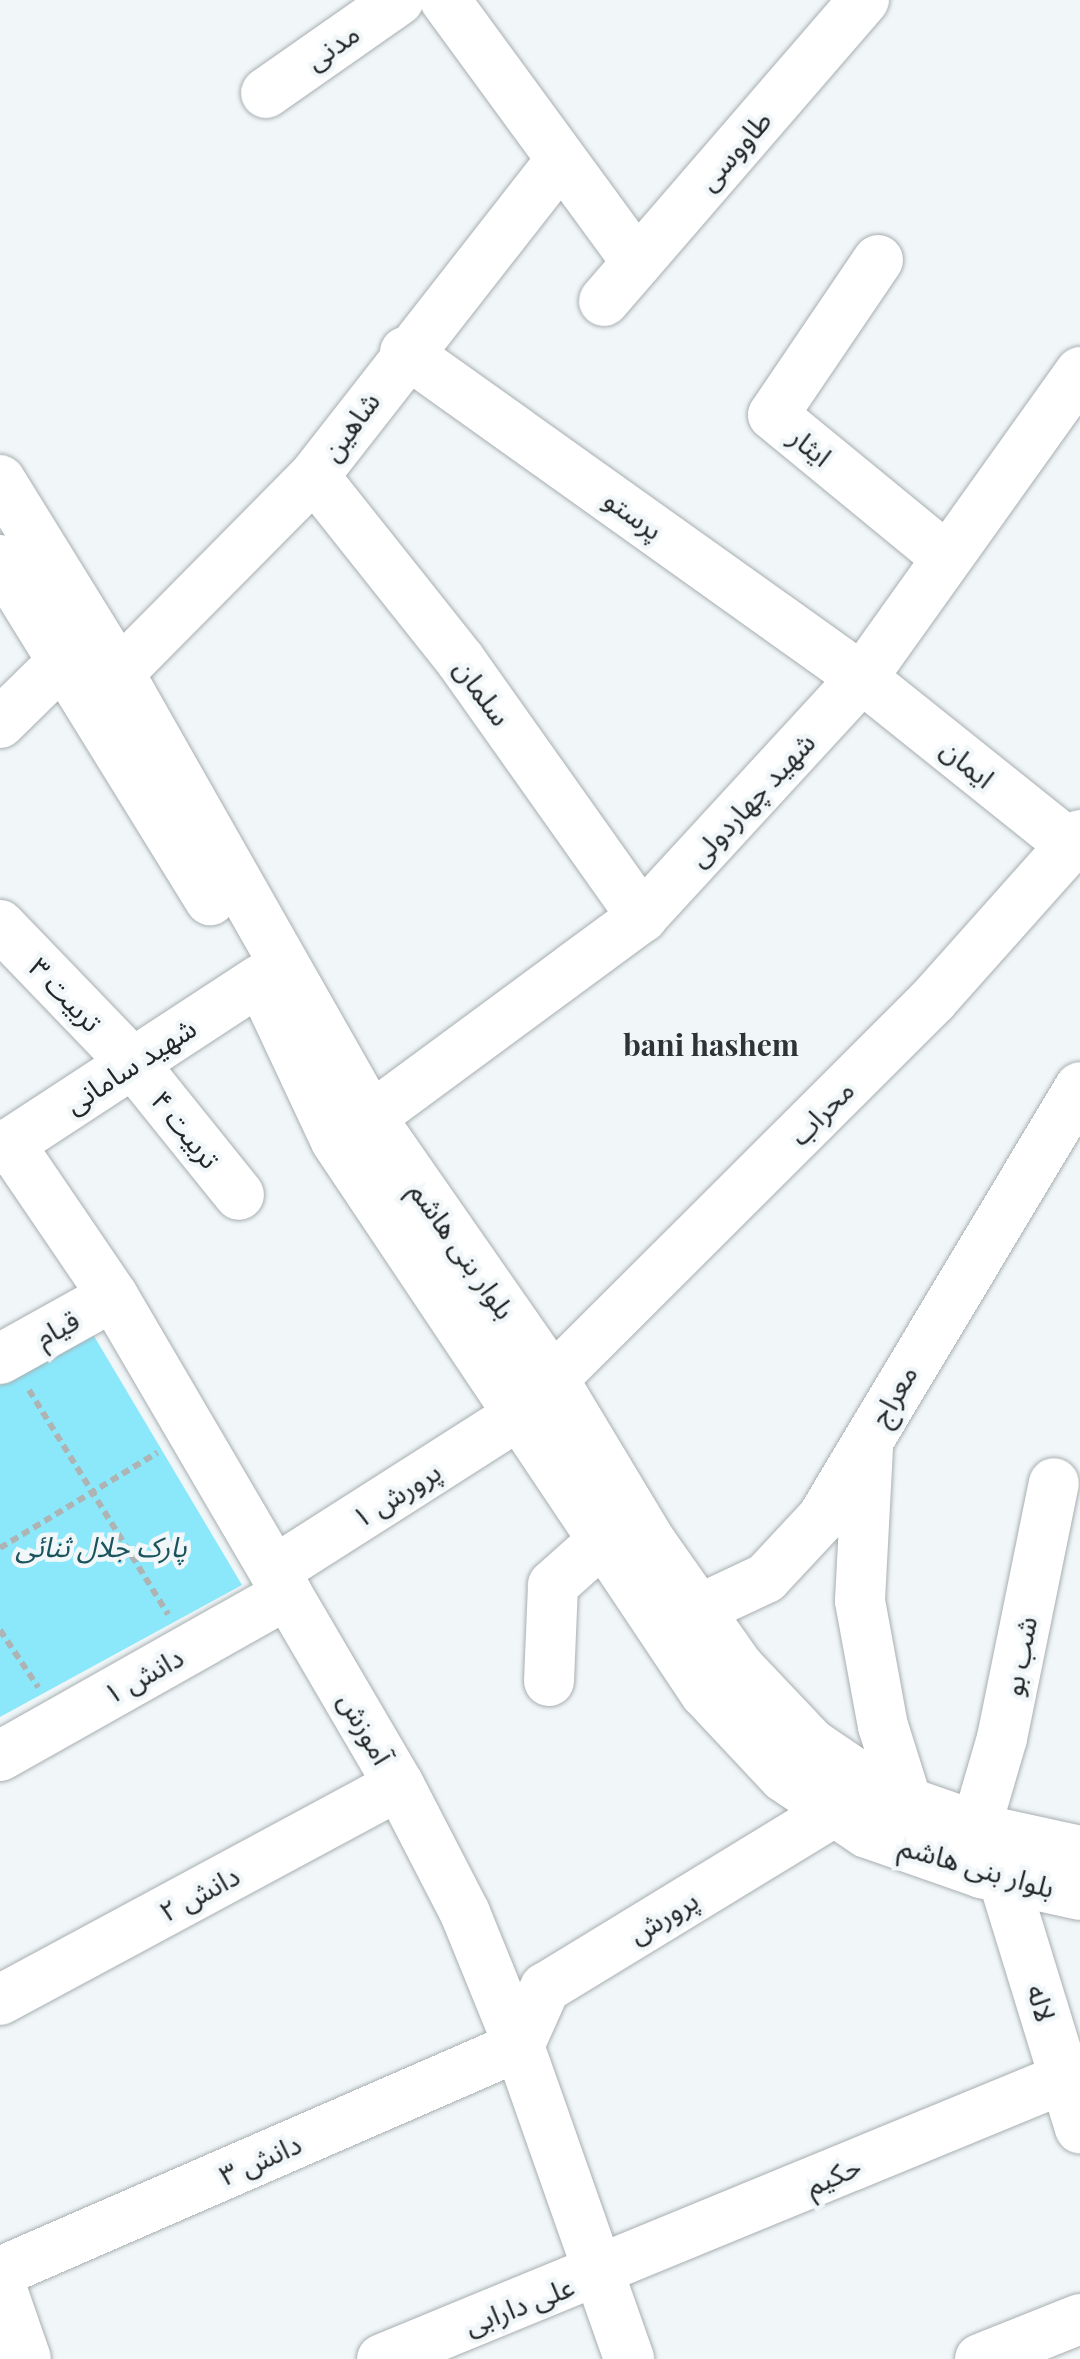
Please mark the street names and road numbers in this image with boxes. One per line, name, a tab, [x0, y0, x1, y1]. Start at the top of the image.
street label: مدنی	[299, 16, 365, 76]
street label: طاووسی	[690, 103, 778, 197]
street label: شاهین	[314, 385, 386, 467]
street label: ایثار	[783, 419, 839, 473]
street label: پرستو	[598, 482, 670, 546]
street label: سلمان	[448, 652, 518, 732]
street label: شهید چهاردولی	[681, 725, 821, 873]
street label: ایمان	[935, 732, 1001, 794]
street label: تربیت ۳	[23, 950, 109, 1038]
street label: شهید سامانی	[58, 1010, 202, 1120]
street label: محراب	[782, 1073, 860, 1151]
street label: تربیت ۴	[145, 1083, 227, 1175]
street label: بلوار بنی هاشم	[403, 1175, 523, 1325]
street label: قیام	[29, 1302, 85, 1354]
street label: معراج	[862, 1359, 924, 1431]
street label: پرورش ۱	[345, 1454, 447, 1534]
street label: شب بو	[995, 1613, 1043, 1699]
street label: دانش ۱	[97, 1639, 189, 1711]
street label: آموزش	[332, 1686, 400, 1770]
street label: بلوار بنی هاشم	[896, 1828, 1058, 1904]
street label: دانش ۲	[153, 1858, 245, 1928]
street label: پرورش	[622, 1882, 704, 1950]
street label: لاله	[1020, 1980, 1064, 2026]
street label: دانش ۳	[214, 2126, 306, 2192]
street label: حکیم	[800, 2148, 866, 2202]
street label: علی دارابی	[460, 2269, 578, 2341]

